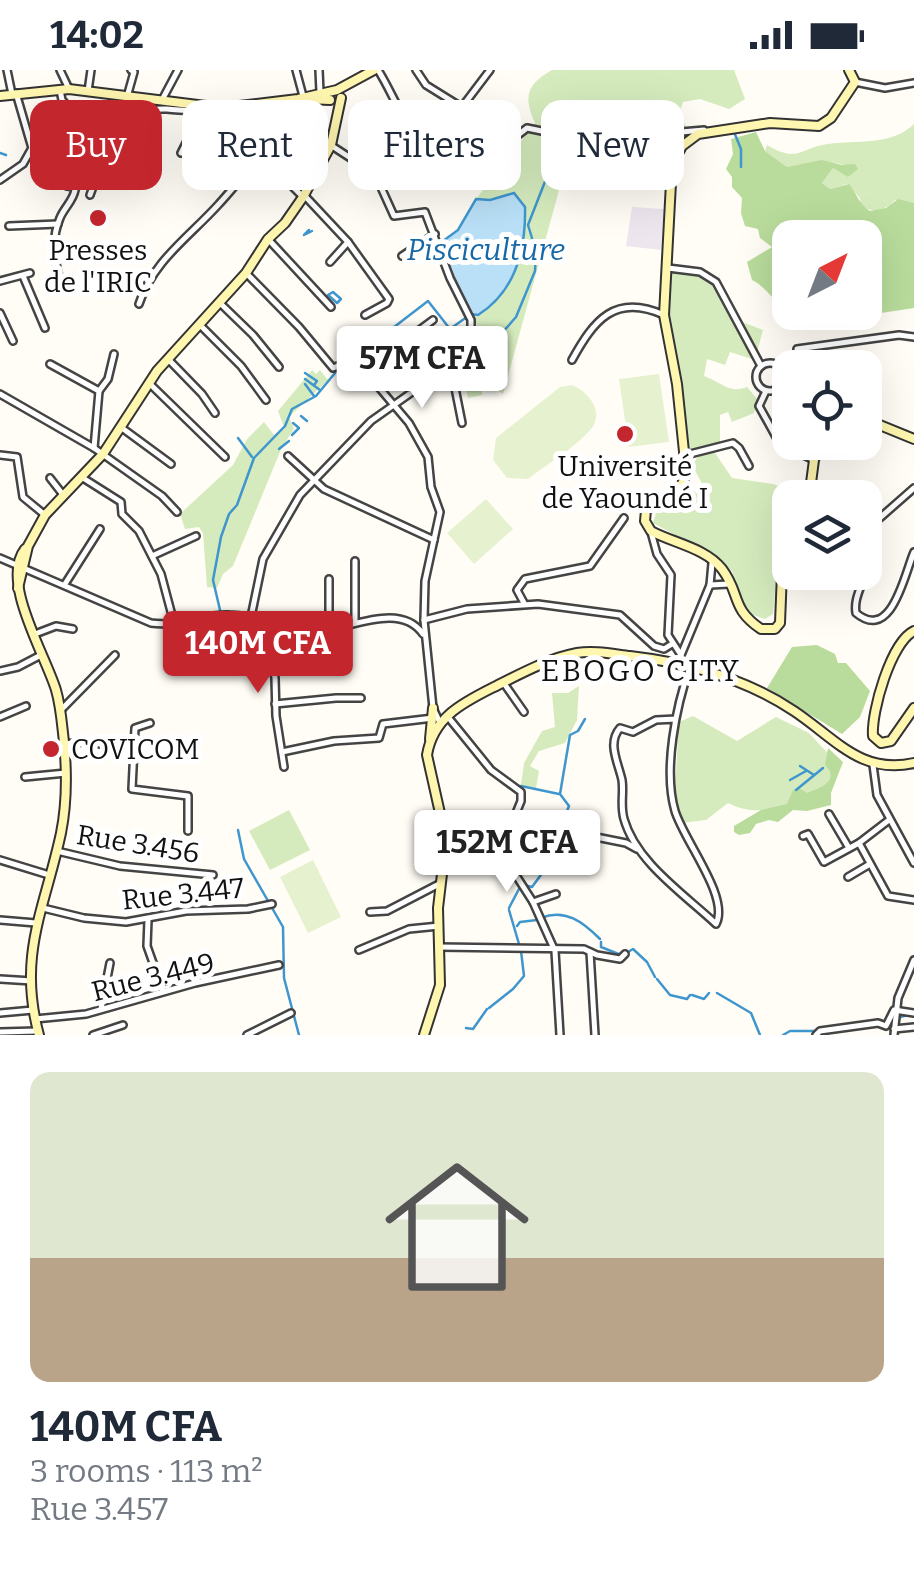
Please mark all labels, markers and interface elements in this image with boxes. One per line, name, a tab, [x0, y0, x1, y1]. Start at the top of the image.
text: 14:02	[50, 12, 144, 58]
chip: Buy	[30, 100, 162, 190]
chip: Rent	[182, 100, 328, 190]
chip: Filters	[348, 100, 521, 190]
chip: New	[541, 100, 684, 190]
marker: Presses de l'IRIC	[87, 207, 109, 229]
north arrow	[772, 220, 882, 330]
map controls	[772, 220, 882, 590]
water label: Pisciculture	[407, 232, 565, 268]
place label: Presses de l'IRIC	[44, 234, 152, 299]
pin: 57M CFA	[330, 326, 514, 411]
text: 57M CFA	[359, 339, 485, 377]
button: locate	[772, 350, 882, 460]
marker: Université de Yaoundé I	[614, 423, 636, 445]
place label: Université de Yaoundé I	[542, 450, 708, 515]
button: layers	[772, 480, 882, 590]
pin: 140M CFA	[155, 611, 361, 696]
text: 140M CFA	[185, 624, 331, 662]
district label: EBOGO CITY	[541, 653, 741, 689]
place label: COVICOM	[71, 733, 200, 766]
marker: COVICOM	[40, 738, 62, 760]
pin: 152M CFA	[404, 810, 610, 895]
street label: Rue 3.456	[74, 818, 202, 870]
text: 152M CFA	[436, 823, 578, 861]
street label: Rue 3.447	[120, 871, 246, 917]
street label: Rue 3.449	[88, 946, 218, 1008]
icon: home	[367, 1137, 547, 1317]
text: 140M CFA	[30, 1402, 222, 1452]
text: 3 rooms · 113 m²	[30, 1452, 263, 1490]
text: Rue 3.457	[30, 1490, 168, 1528]

